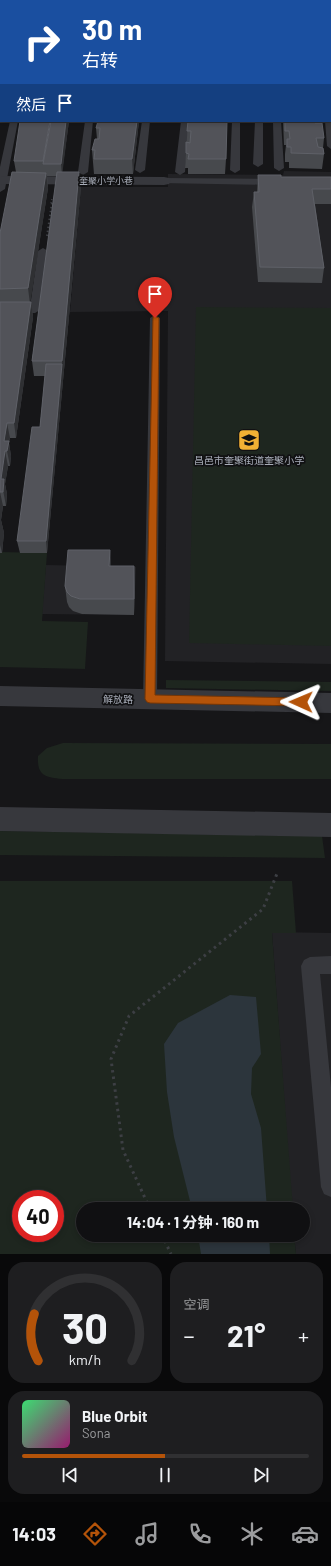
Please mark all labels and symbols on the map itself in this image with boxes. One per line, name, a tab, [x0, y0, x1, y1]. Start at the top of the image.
street label: 奎聚小学小巷	[79, 175, 133, 186]
pin	[138, 277, 172, 318]
school or university icon: 昌邑市奎聚街道奎聚小学	[236, 427, 262, 453]
place label: 昌邑市奎聚街道奎聚小学	[194, 454, 304, 466]
position arrow	[280, 681, 322, 723]
street label: 解放路	[103, 693, 133, 705]
speed limit sign: 40	[12, 1190, 64, 1242]

